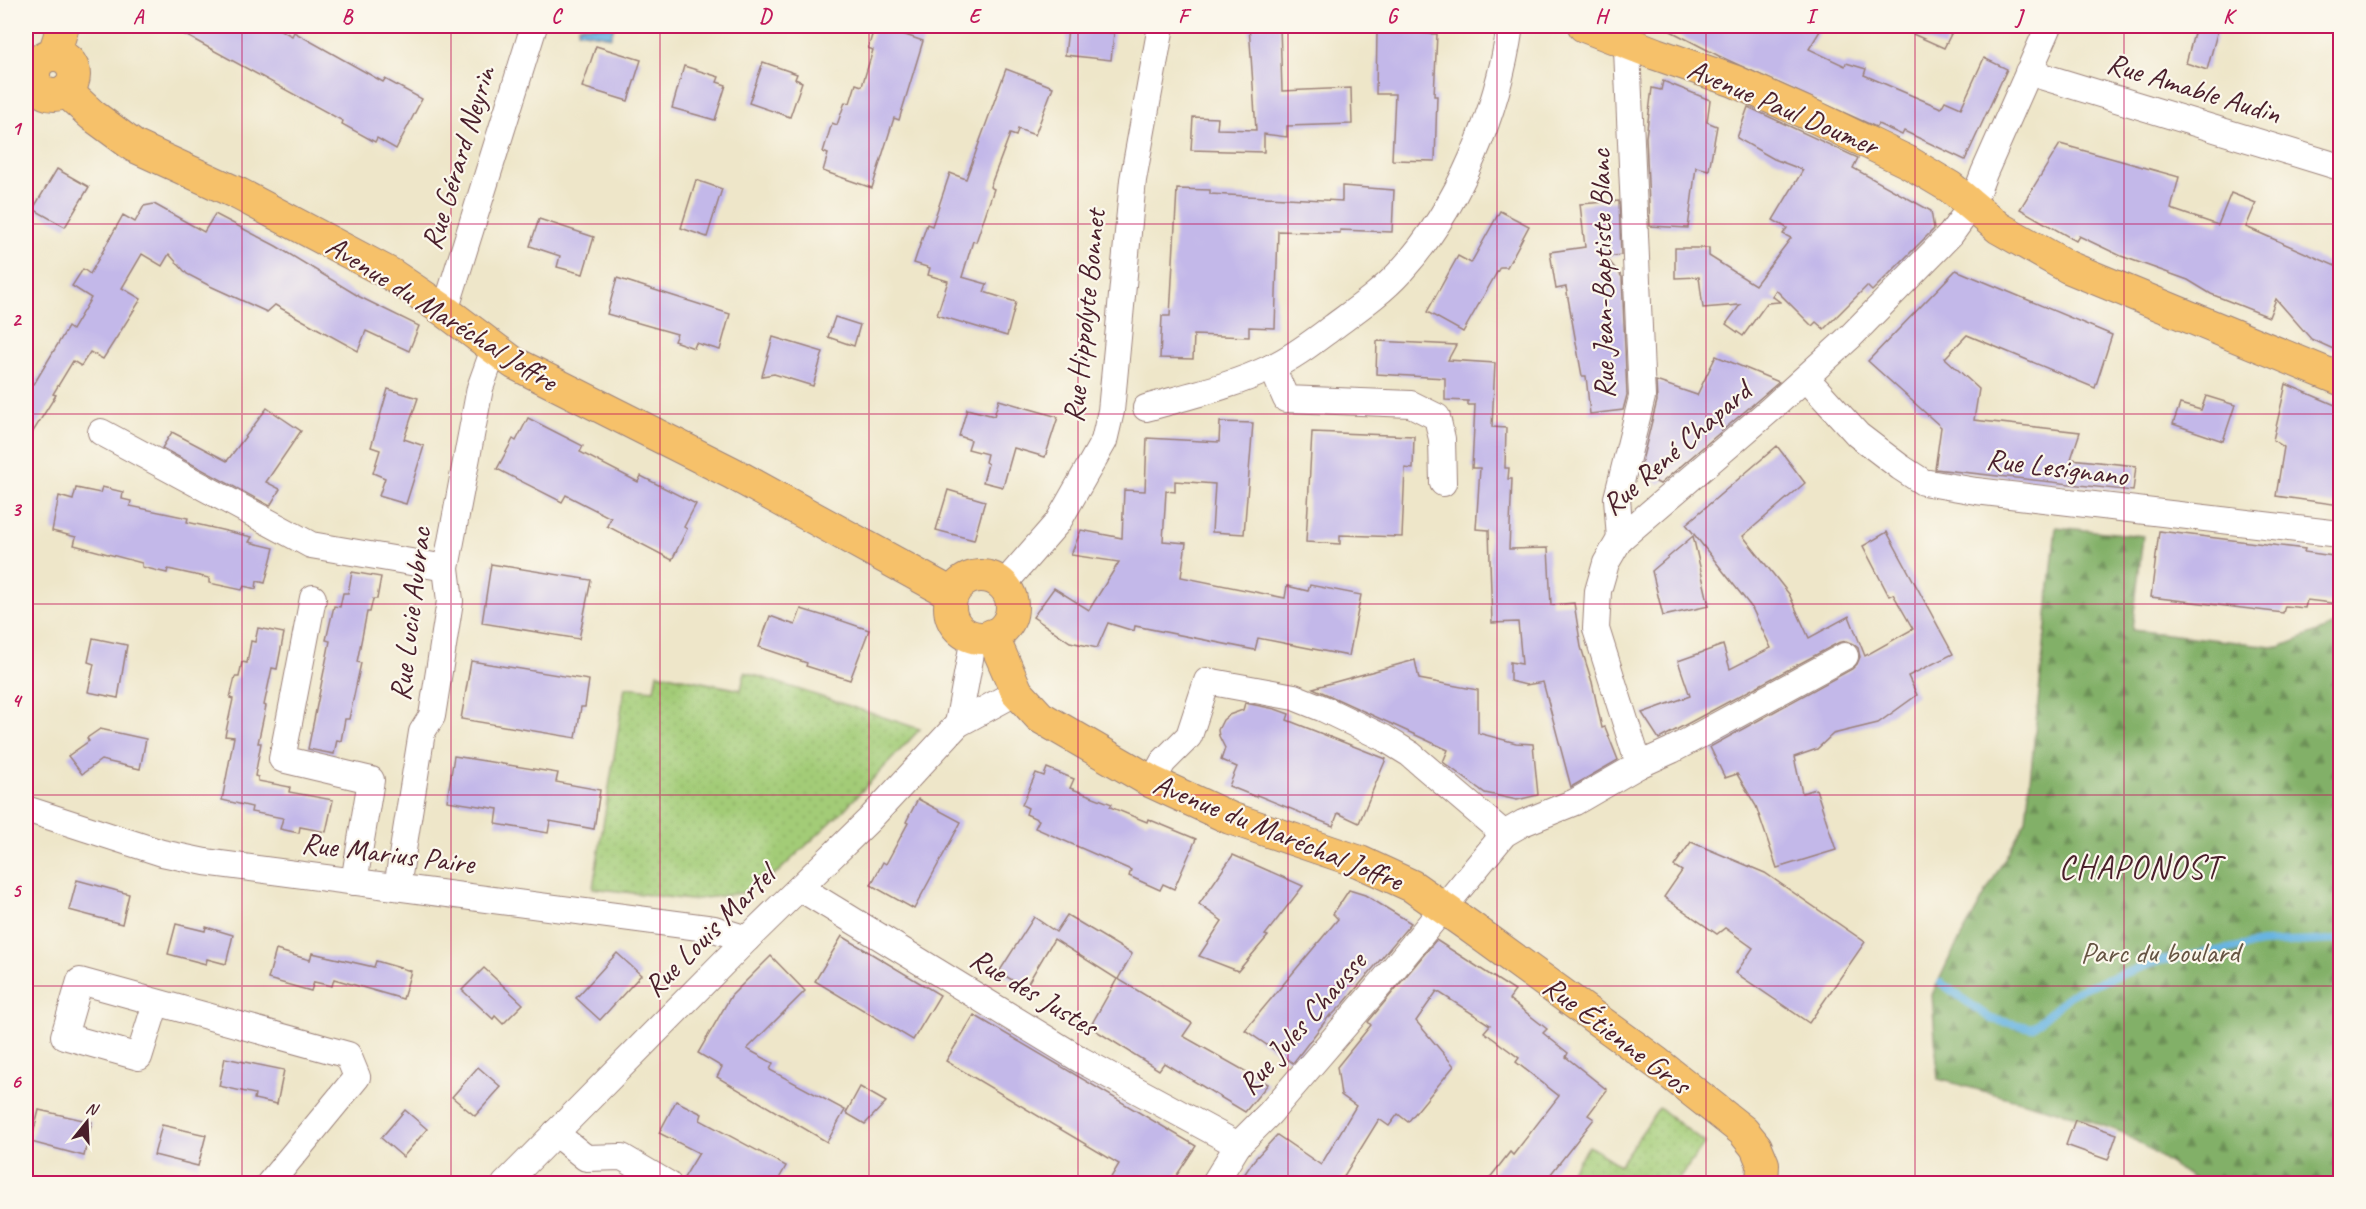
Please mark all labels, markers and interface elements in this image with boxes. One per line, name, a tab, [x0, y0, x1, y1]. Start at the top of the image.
text: A	[133, 4, 145, 29]
text: B	[342, 4, 354, 29]
text: C	[551, 4, 563, 29]
text: D	[759, 4, 773, 29]
text: E	[969, 4, 983, 29]
text: F	[1178, 4, 1192, 29]
text: G	[1387, 4, 1400, 29]
text: H	[1595, 4, 1610, 29]
text: I	[1806, 4, 1819, 29]
text: J	[2014, 4, 2026, 29]
text: K	[2223, 4, 2237, 29]
street label: Rue Amable Audin	[2103, 44, 2286, 133]
street label: Avenue Paul Doumer	[1682, 50, 1886, 165]
street label: Rue Gérard Neyrin	[412, 60, 504, 254]
text: 1	[12, 116, 23, 141]
street label: Rue Jean-Baptiste Blanc	[1581, 148, 1623, 399]
street label: Rue Hippolyte Bonnet	[1054, 204, 1114, 425]
street label: Avenue du Maréchal Joffre	[319, 227, 567, 401]
text: 2	[12, 307, 23, 332]
street label: Rue René Chapard	[1593, 370, 1762, 523]
street label: Rue Lesignano	[1984, 439, 2131, 495]
text: 3	[12, 497, 23, 522]
street label: Rue Lucie Aubrac	[381, 524, 440, 703]
text: 4	[12, 688, 24, 713]
street label: Avenue du Maréchal Joffre	[1148, 765, 1410, 900]
street label: Rue Marius Paire	[300, 824, 479, 883]
district label: CHAPONOST	[2059, 846, 2227, 888]
street label: Rue Louis Martel	[635, 854, 786, 1005]
text: 5	[12, 878, 23, 903]
park label: Parc du boulard	[2081, 933, 2244, 971]
street label: Rue des Justes	[963, 939, 1107, 1046]
street label: Rue Jules Chausse	[1229, 942, 1376, 1102]
street label: Rue Étienne Gros	[1536, 967, 1701, 1105]
text: 6	[11, 1069, 22, 1094]
north arrow	[57, 1092, 117, 1152]
text: N	[84, 1098, 102, 1121]

